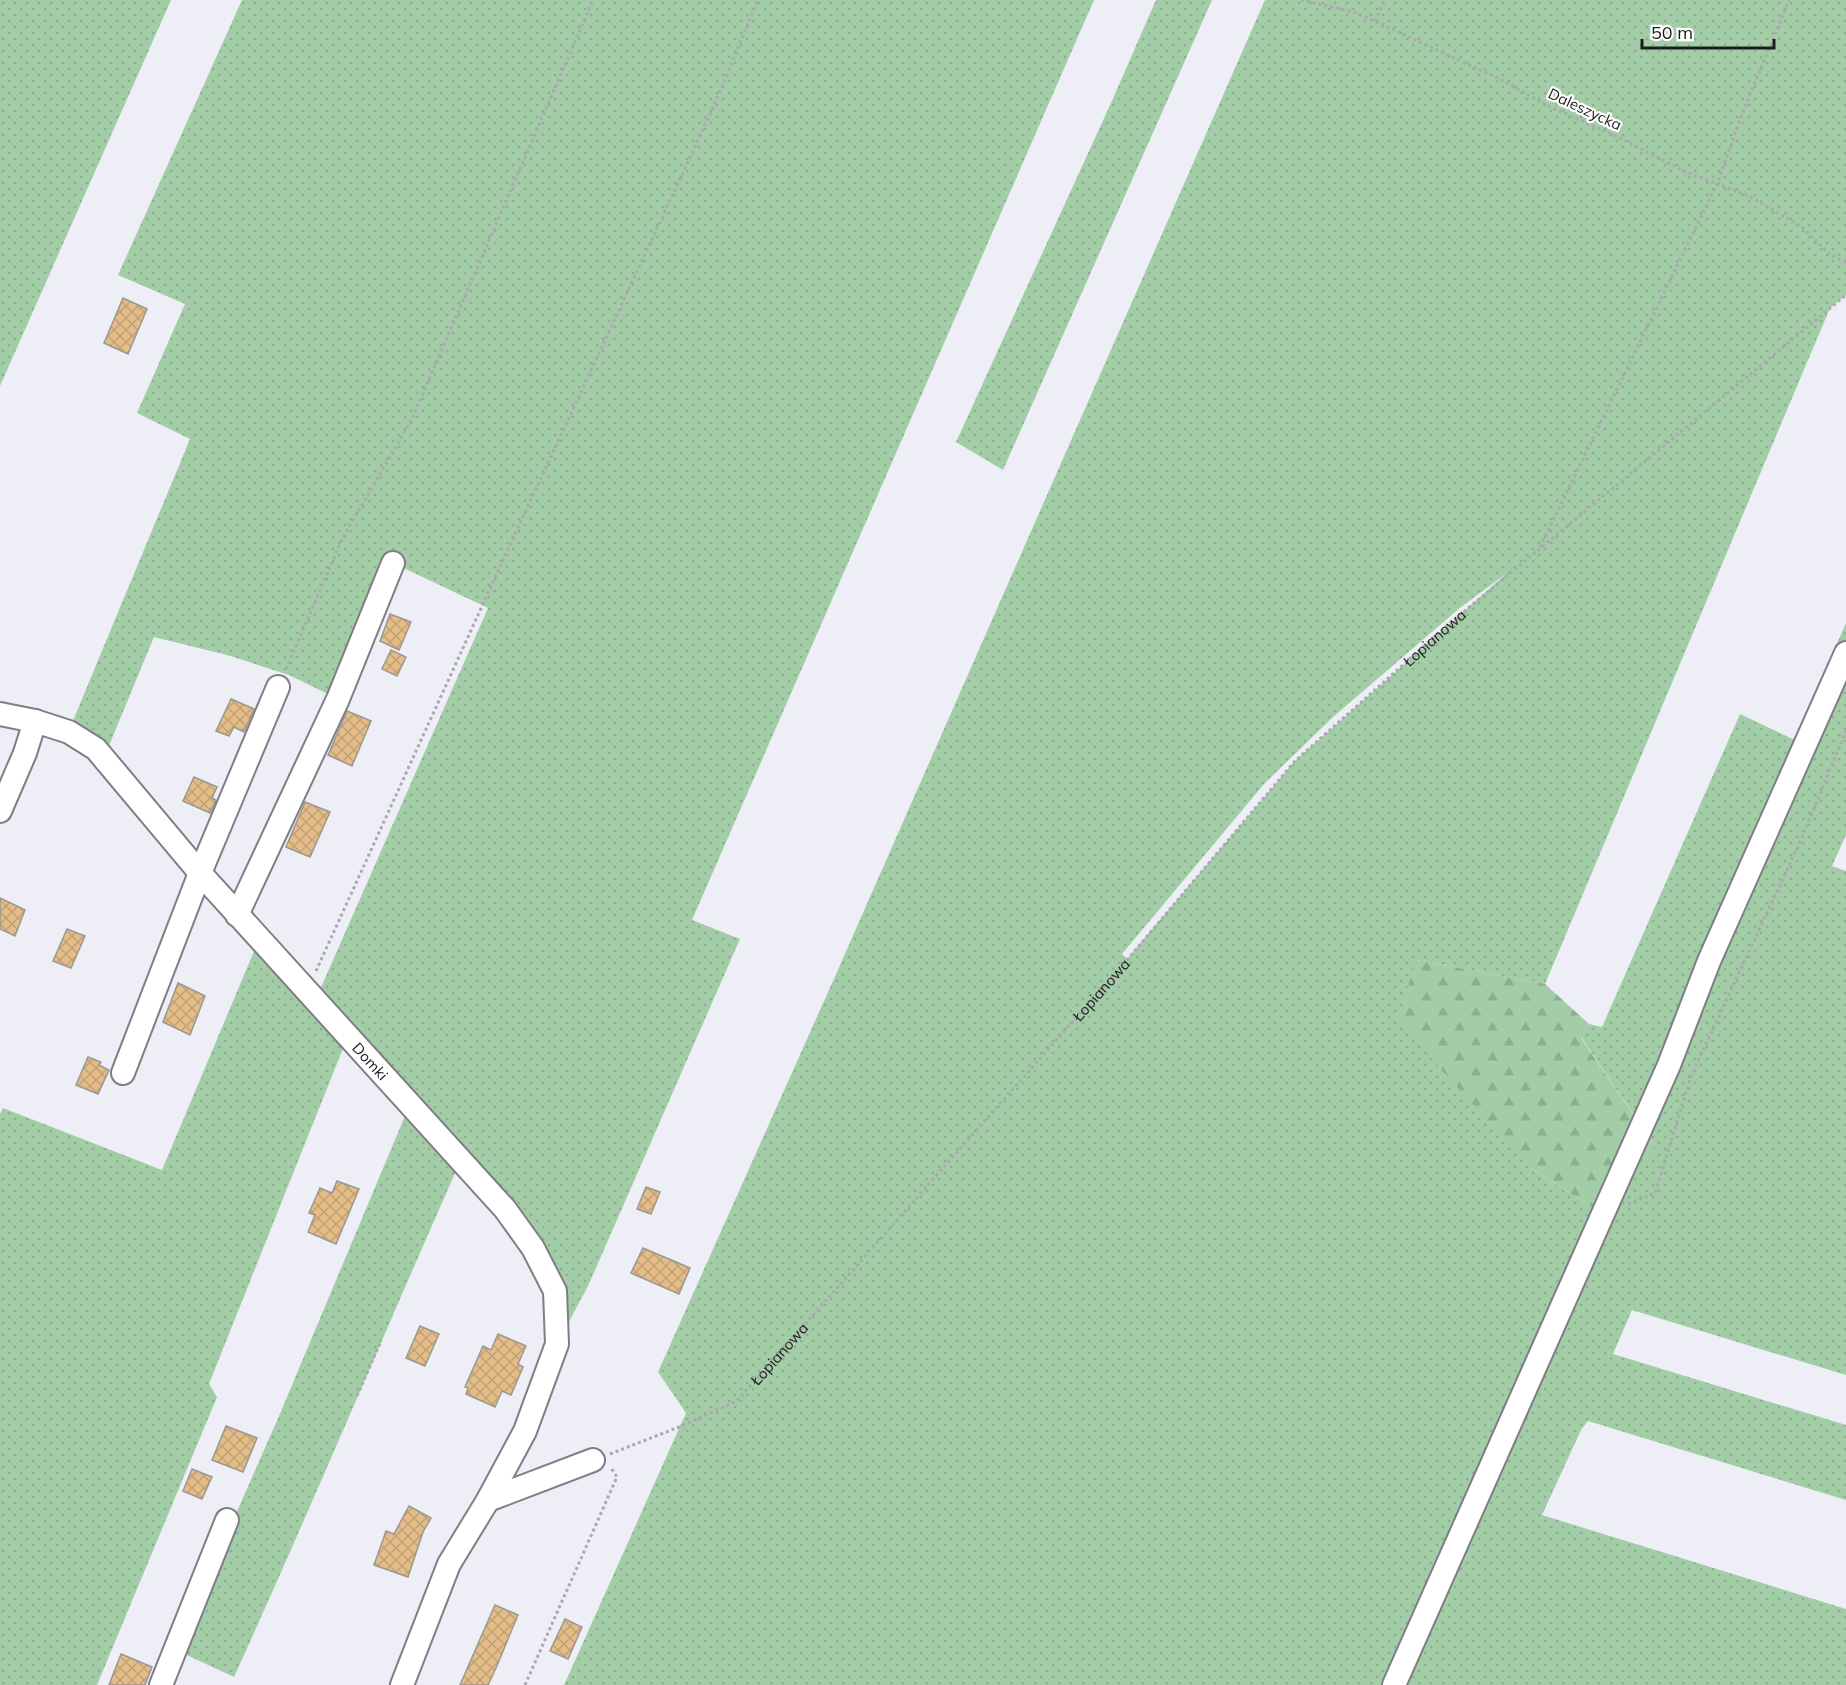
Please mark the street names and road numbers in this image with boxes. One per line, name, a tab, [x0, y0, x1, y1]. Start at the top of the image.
street label: Daleszycka	[1545, 84, 1625, 134]
street label: Łopianowa	[1398, 605, 1470, 671]
street label: Łopianowa	[1067, 954, 1134, 1026]
street label: Domki	[349, 1038, 393, 1084]
street label: Łopianowa	[746, 1318, 812, 1390]

